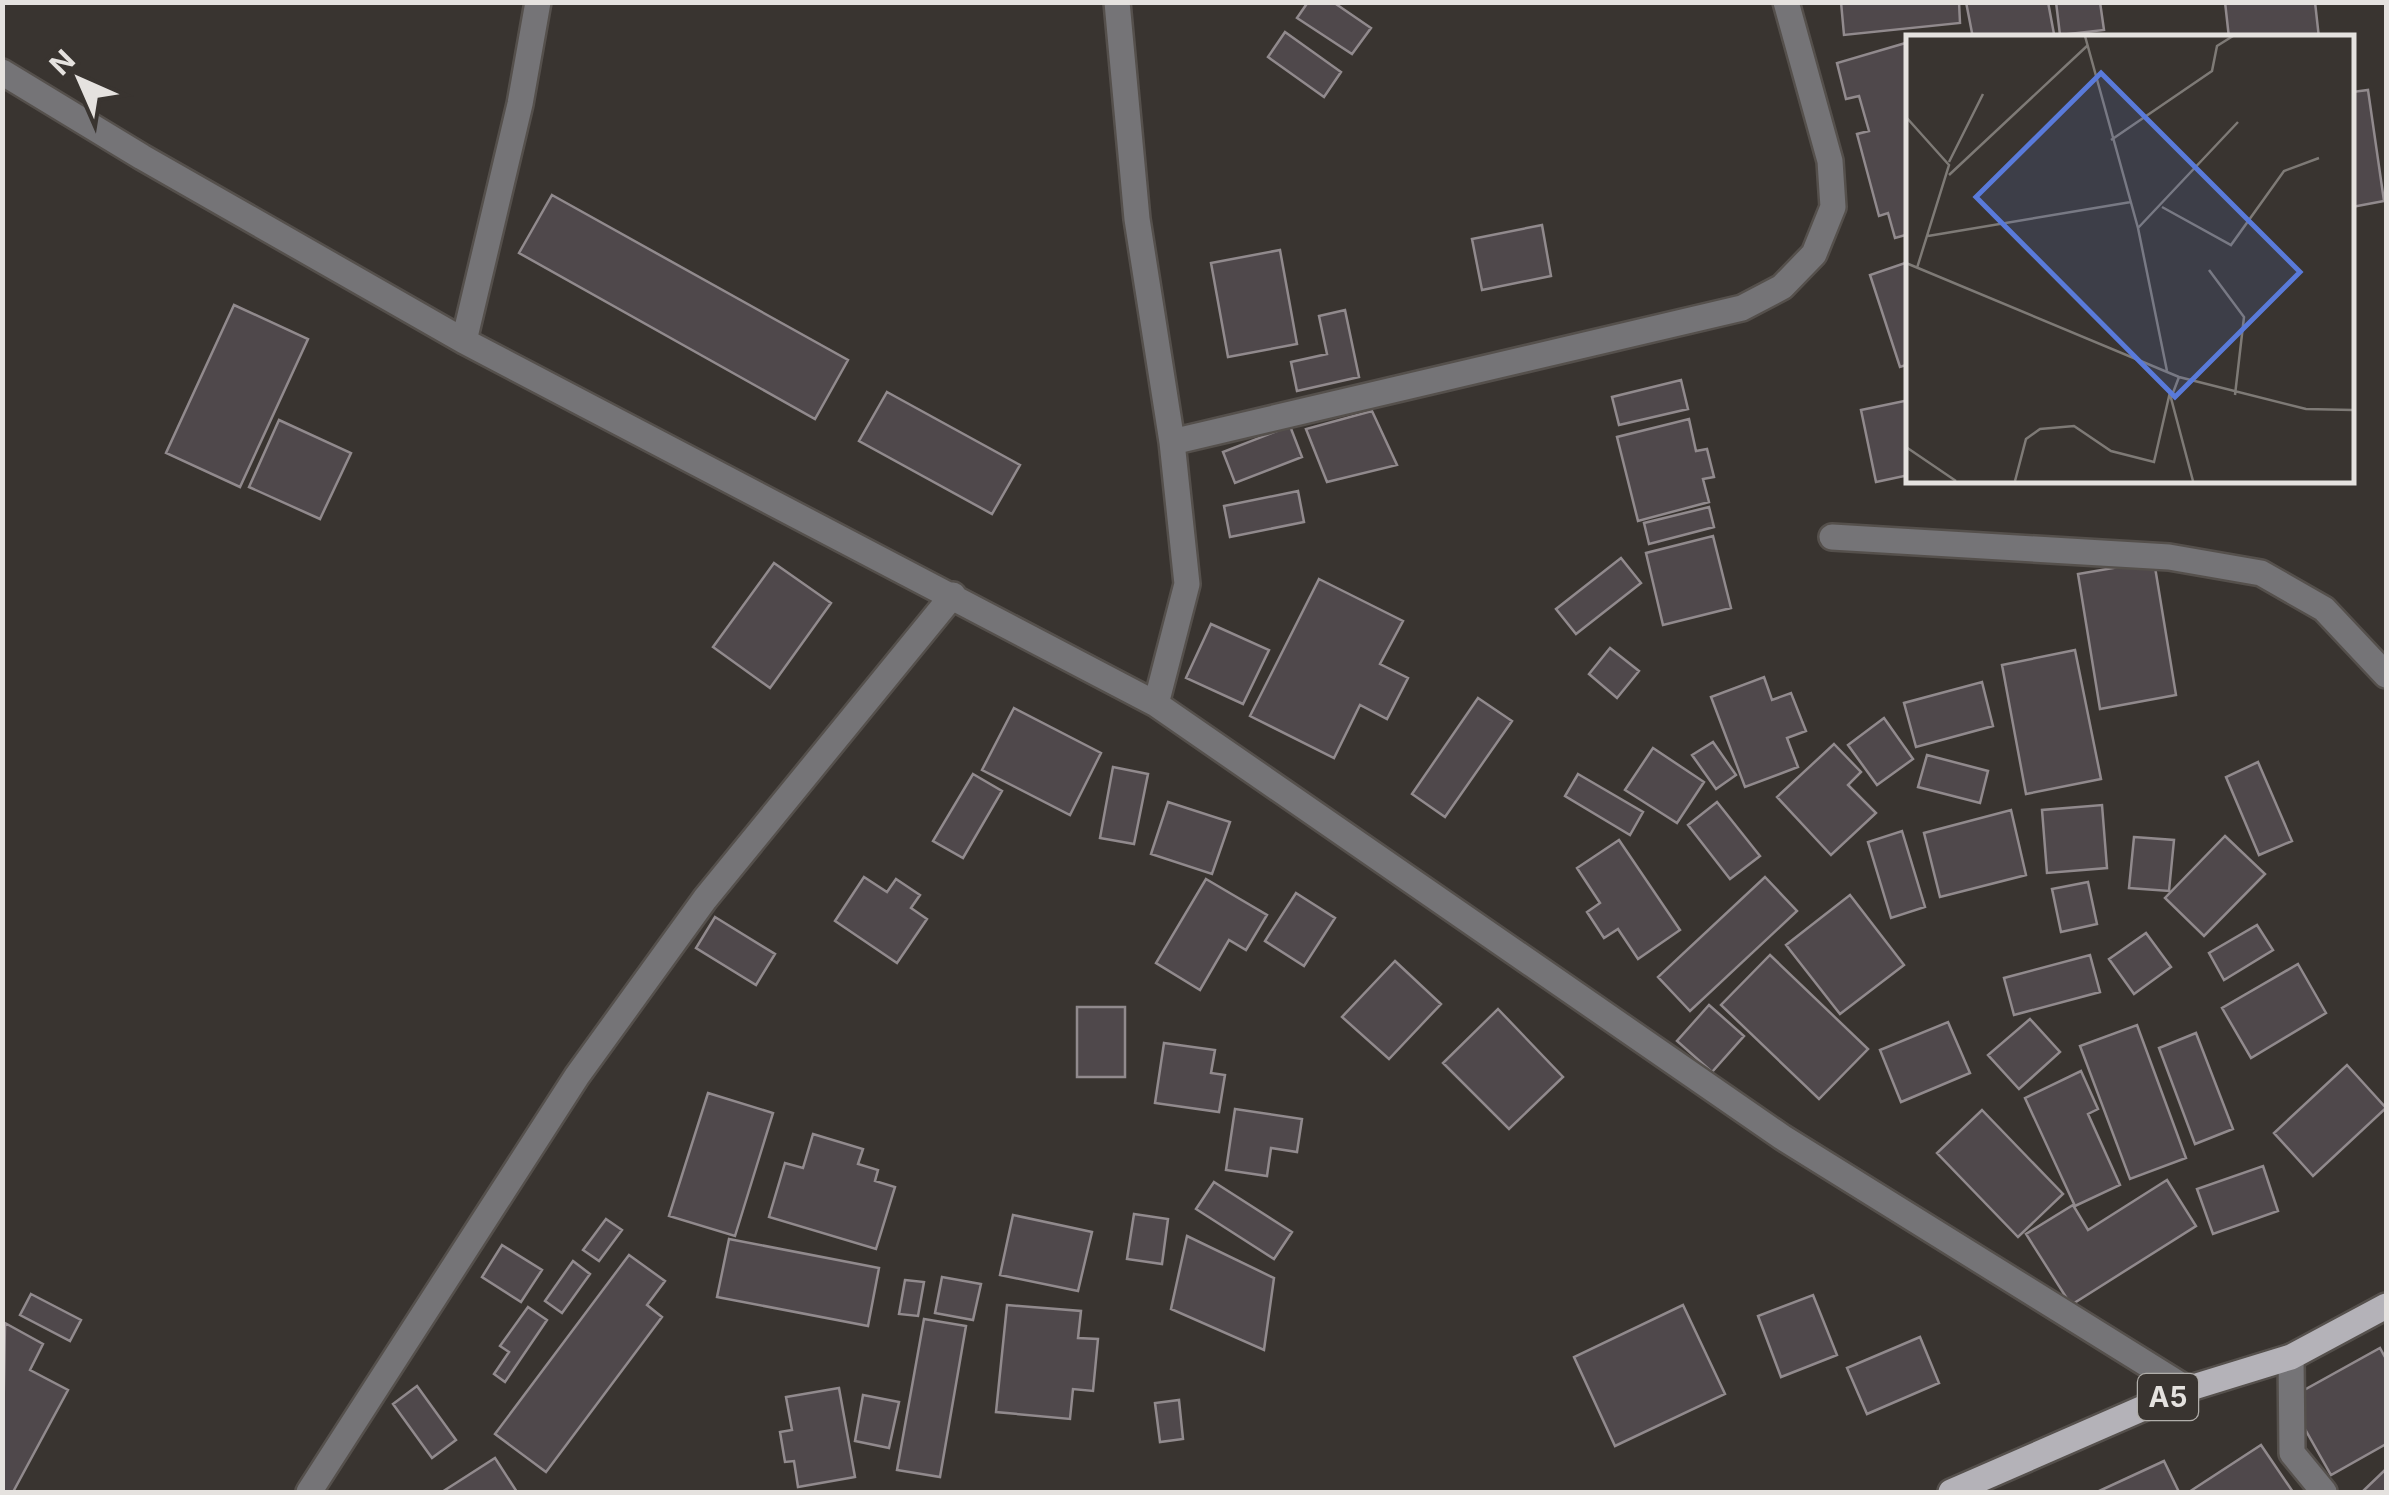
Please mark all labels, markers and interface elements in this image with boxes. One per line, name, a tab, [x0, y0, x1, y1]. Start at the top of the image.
north arrow	[30, 30, 130, 130]
inset map	[1906, 35, 2354, 482]
text: N	[43, 43, 82, 82]
road number: A5	[2138, 1374, 2198, 1420]

